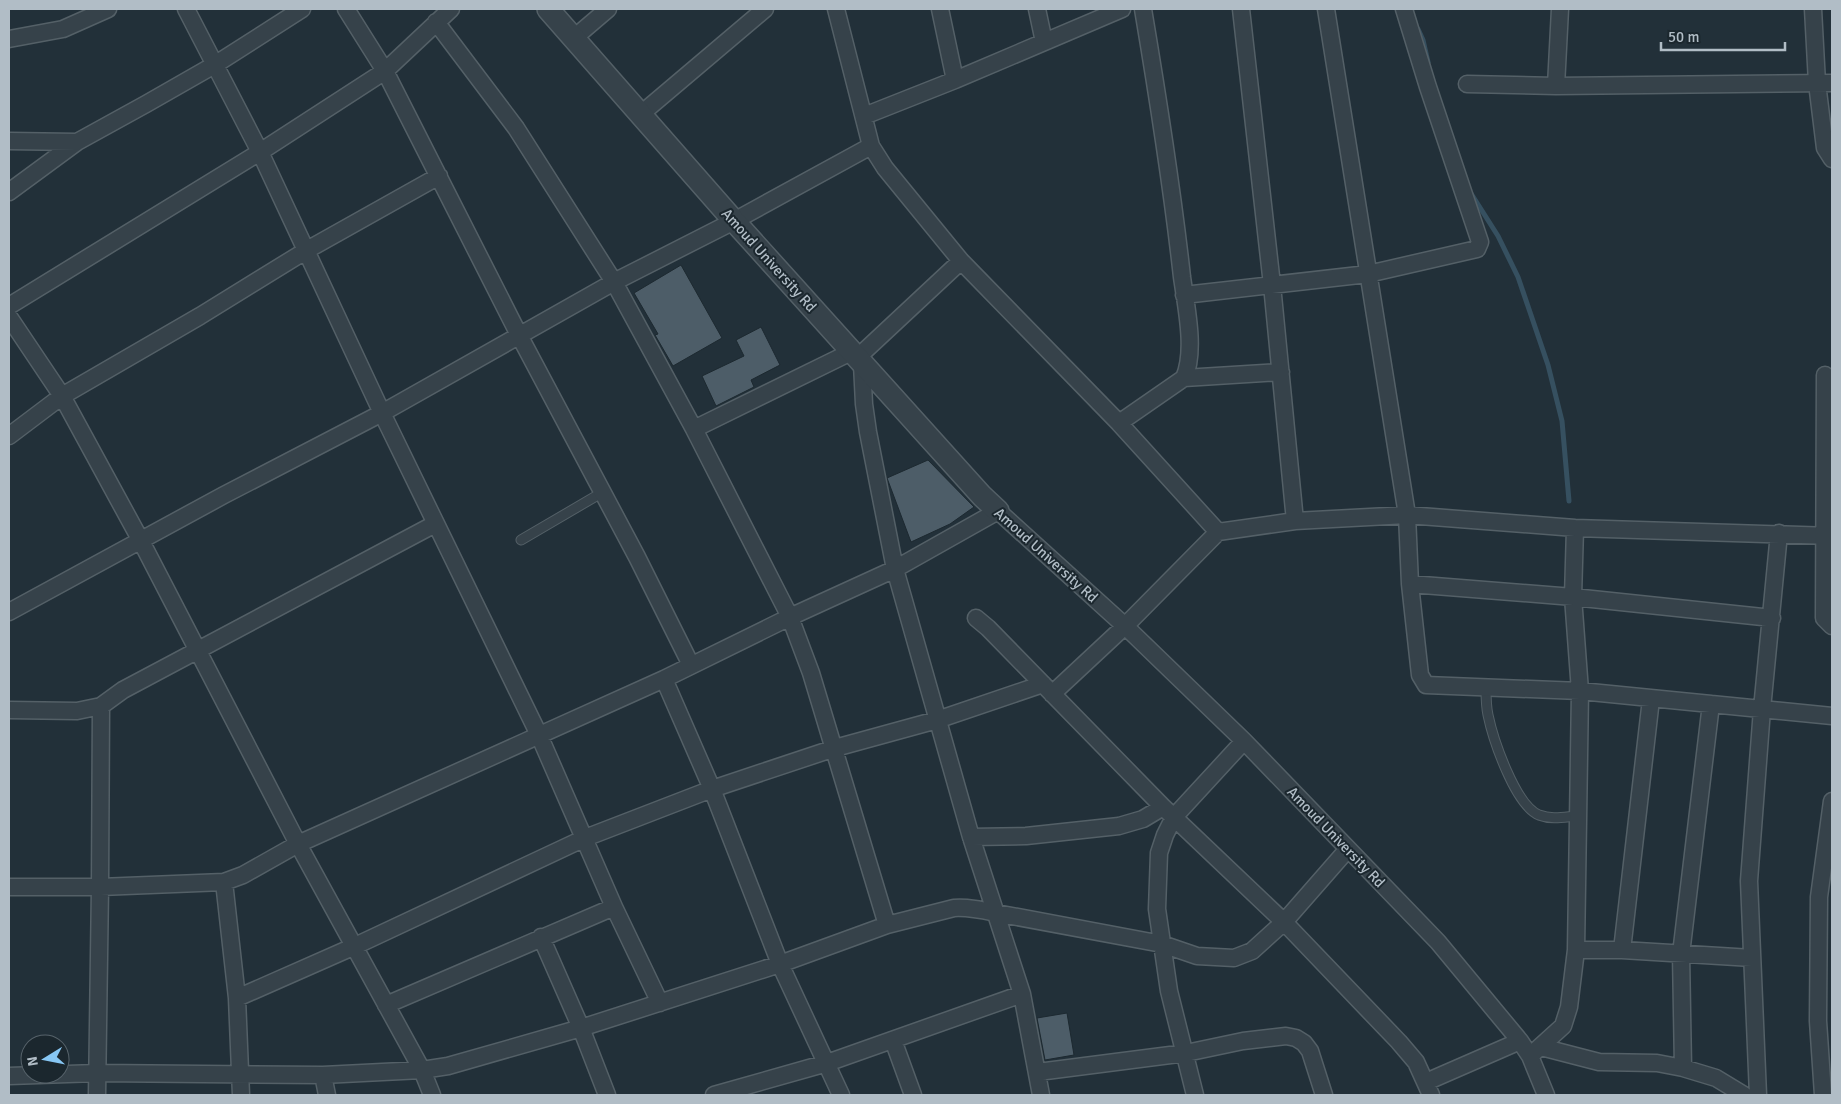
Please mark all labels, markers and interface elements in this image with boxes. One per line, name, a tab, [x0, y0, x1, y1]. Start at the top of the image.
scale bar	[1661, 20, 1785, 52]
text: 50 m	[1668, 28, 1699, 46]
street label: Amoud University Rd	[718, 205, 820, 316]
street label: Amoud University Rd	[991, 504, 1102, 606]
street label: Amoud University Rd	[1283, 783, 1389, 891]
north arrow	[20, 1034, 70, 1084]
text: N	[23, 1055, 42, 1067]

